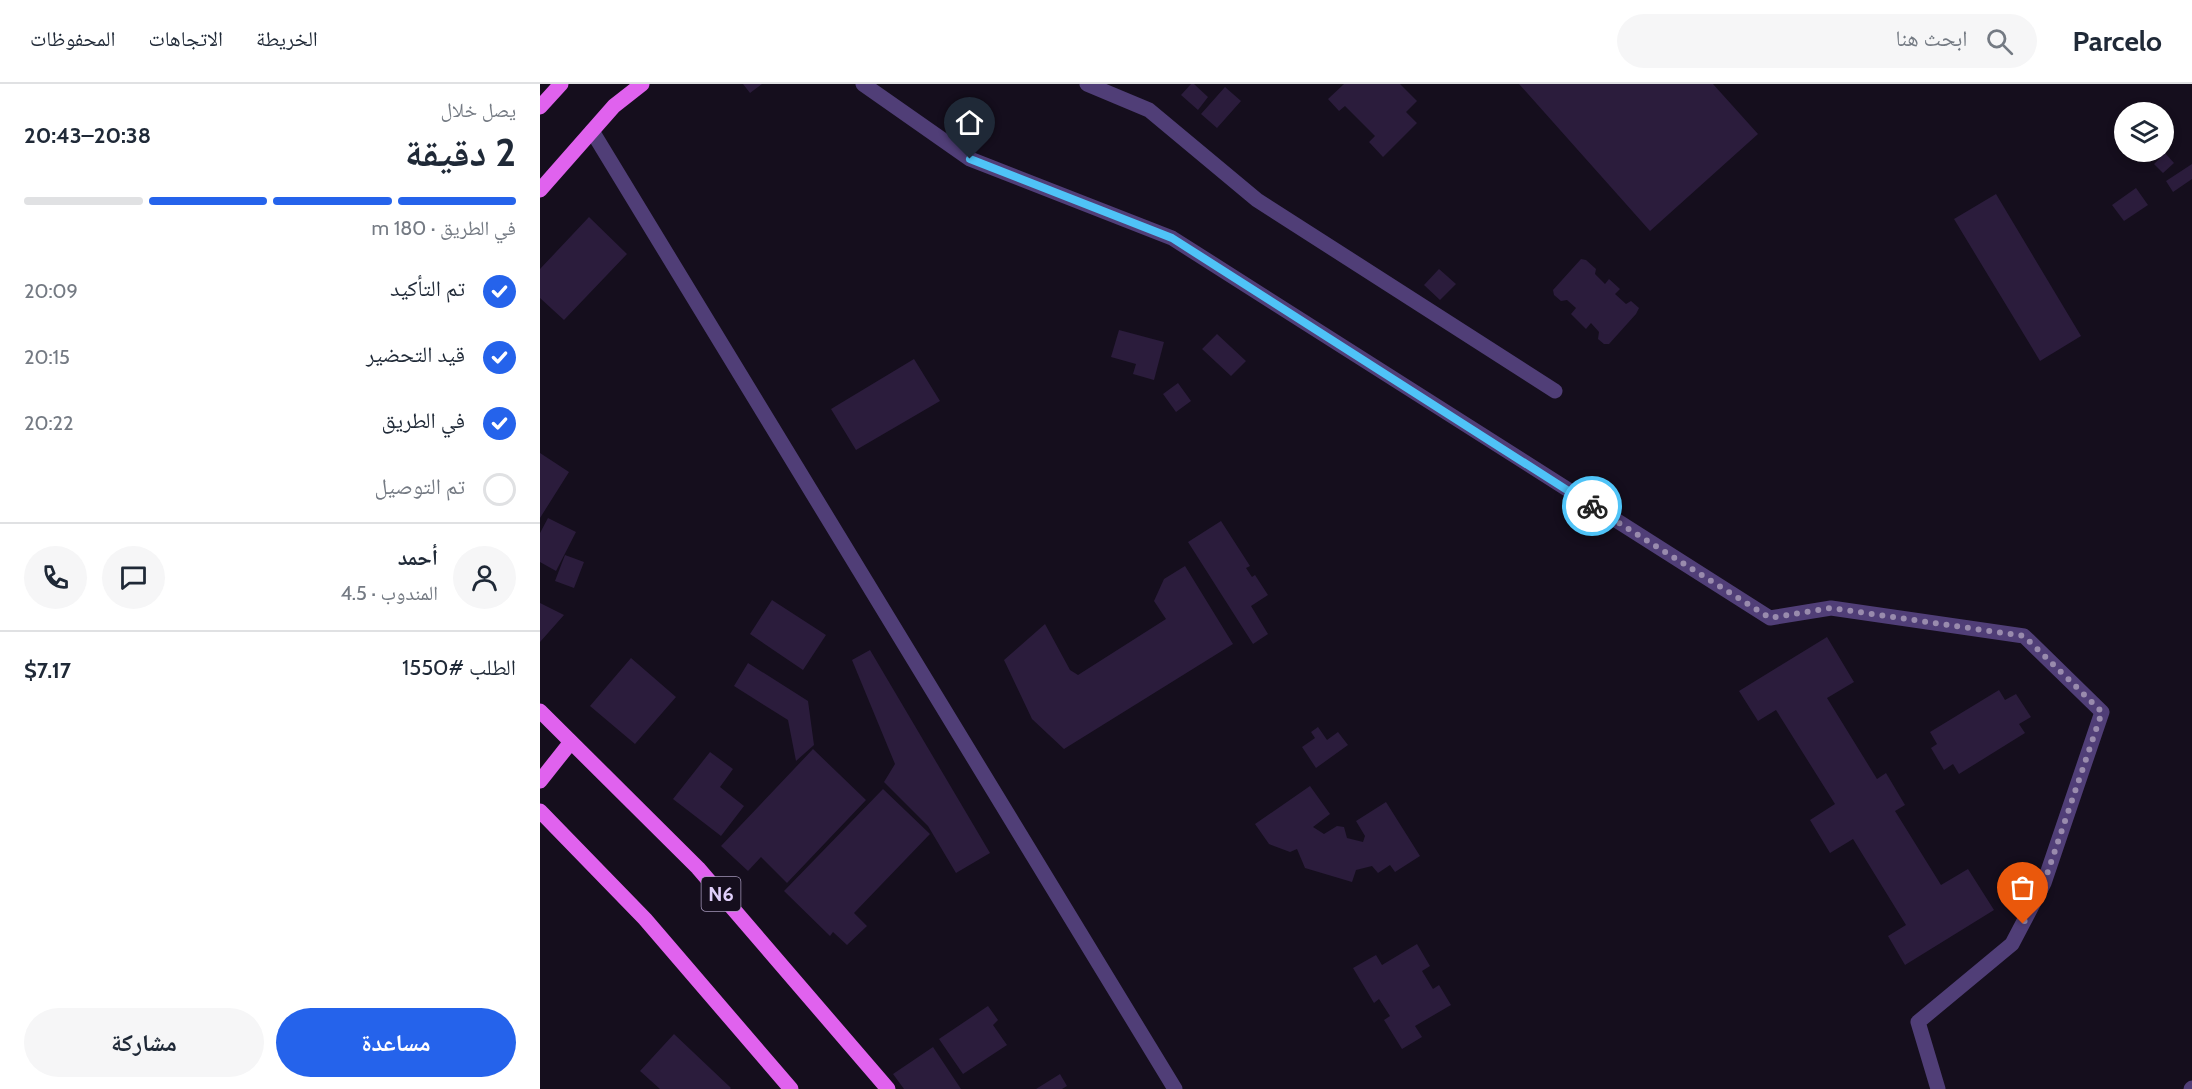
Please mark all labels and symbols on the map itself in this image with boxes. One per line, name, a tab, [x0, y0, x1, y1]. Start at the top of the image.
pin	[944, 97, 995, 159]
courier	[1562, 476, 1622, 536]
pin	[1997, 862, 2048, 924]
road number: N6	[702, 877, 741, 911]

